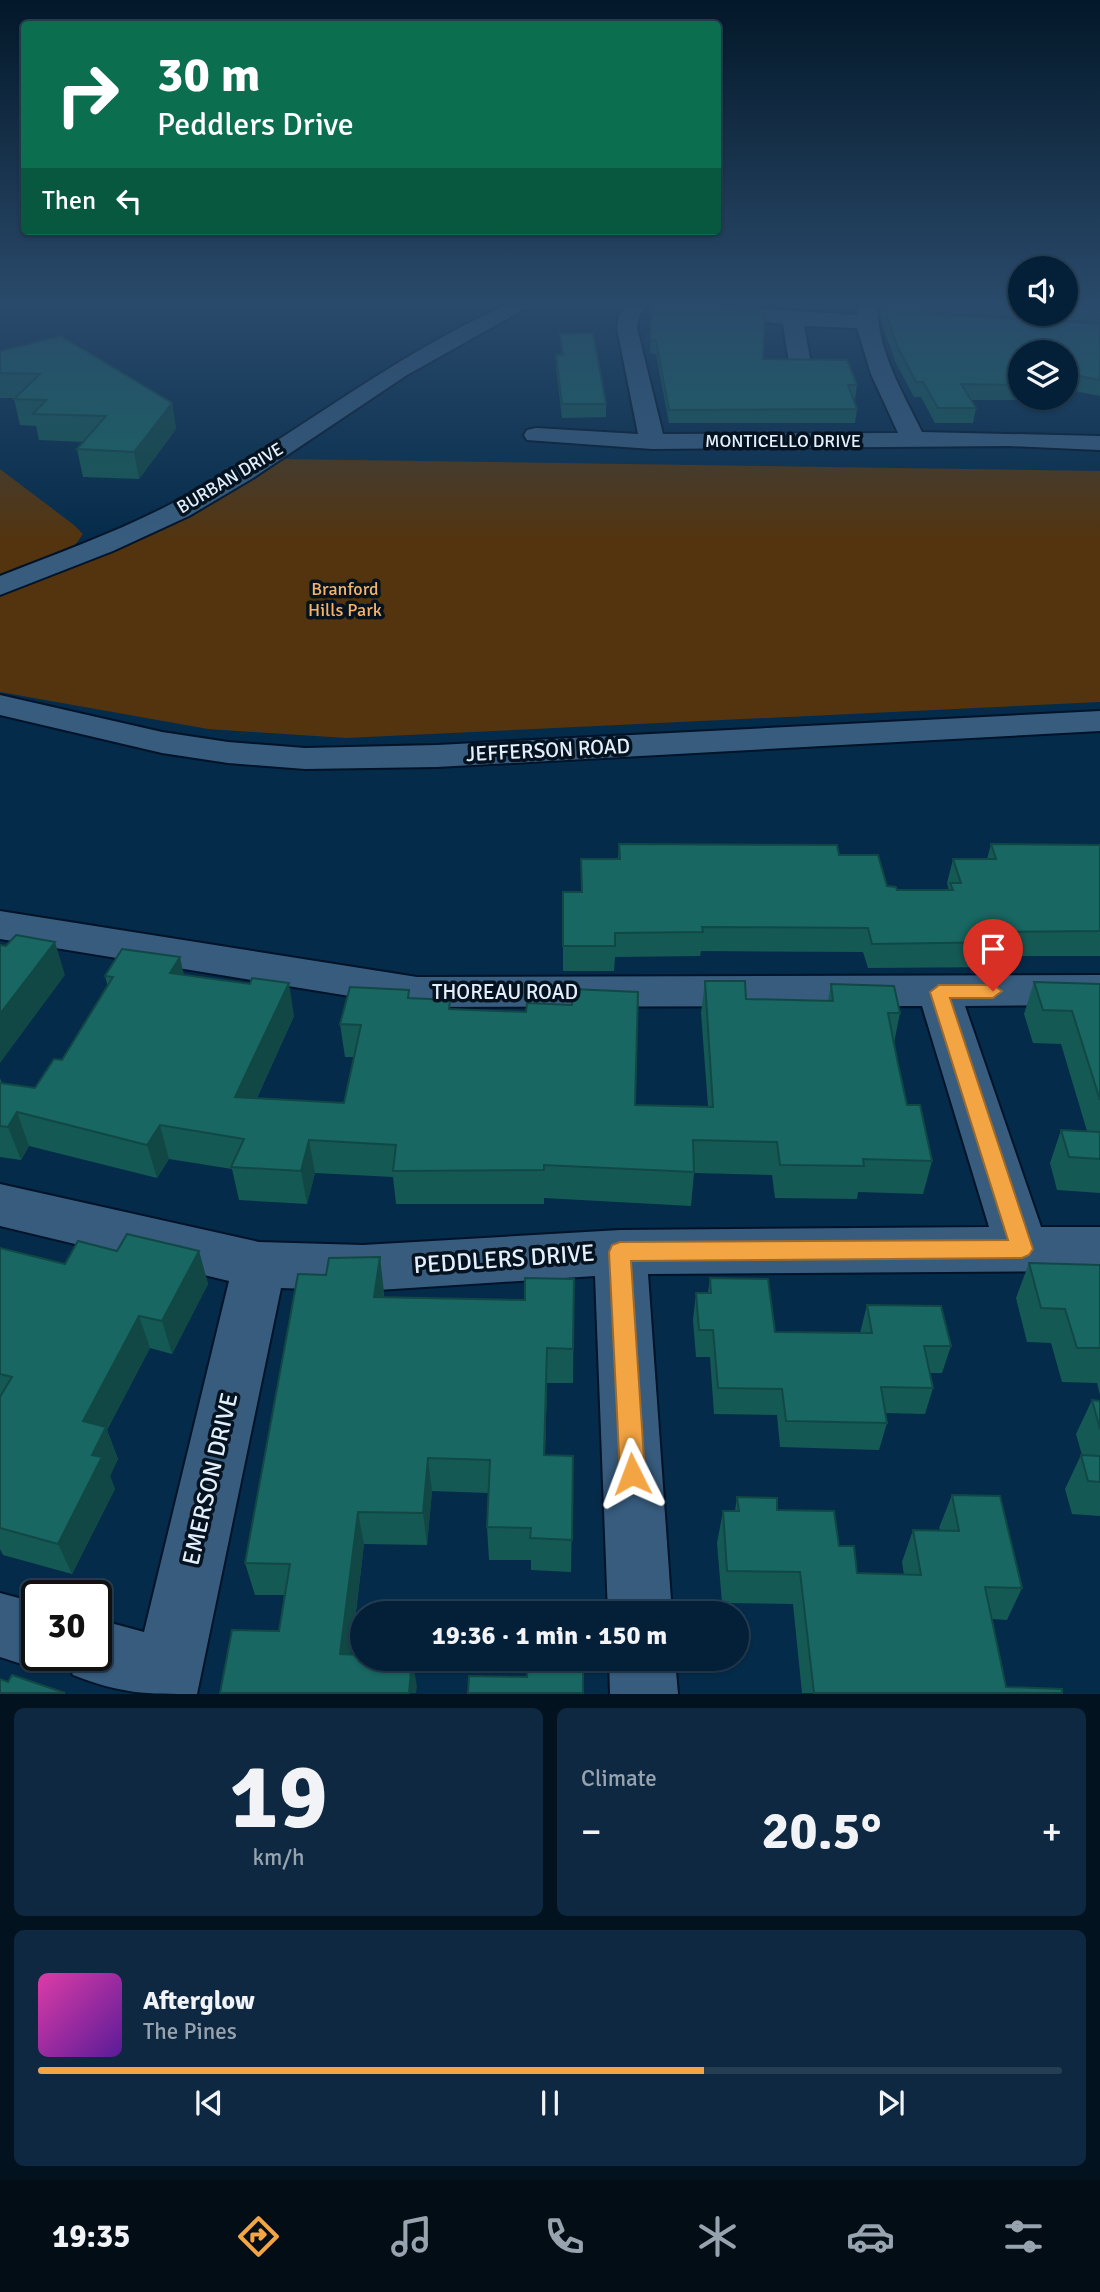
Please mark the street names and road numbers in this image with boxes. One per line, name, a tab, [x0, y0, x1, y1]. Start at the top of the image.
street label: MONTICELLO DRIVE	[705, 430, 861, 452]
street label: BURBAN DRIVE	[173, 438, 287, 518]
street label: JEFFERSON ROAD	[465, 733, 631, 767]
street label: THOREAU ROAD	[432, 979, 578, 1005]
street label: PEDDLERS DRIVE	[412, 1238, 596, 1280]
street label: EMERSON DRIVE	[176, 1390, 244, 1568]

